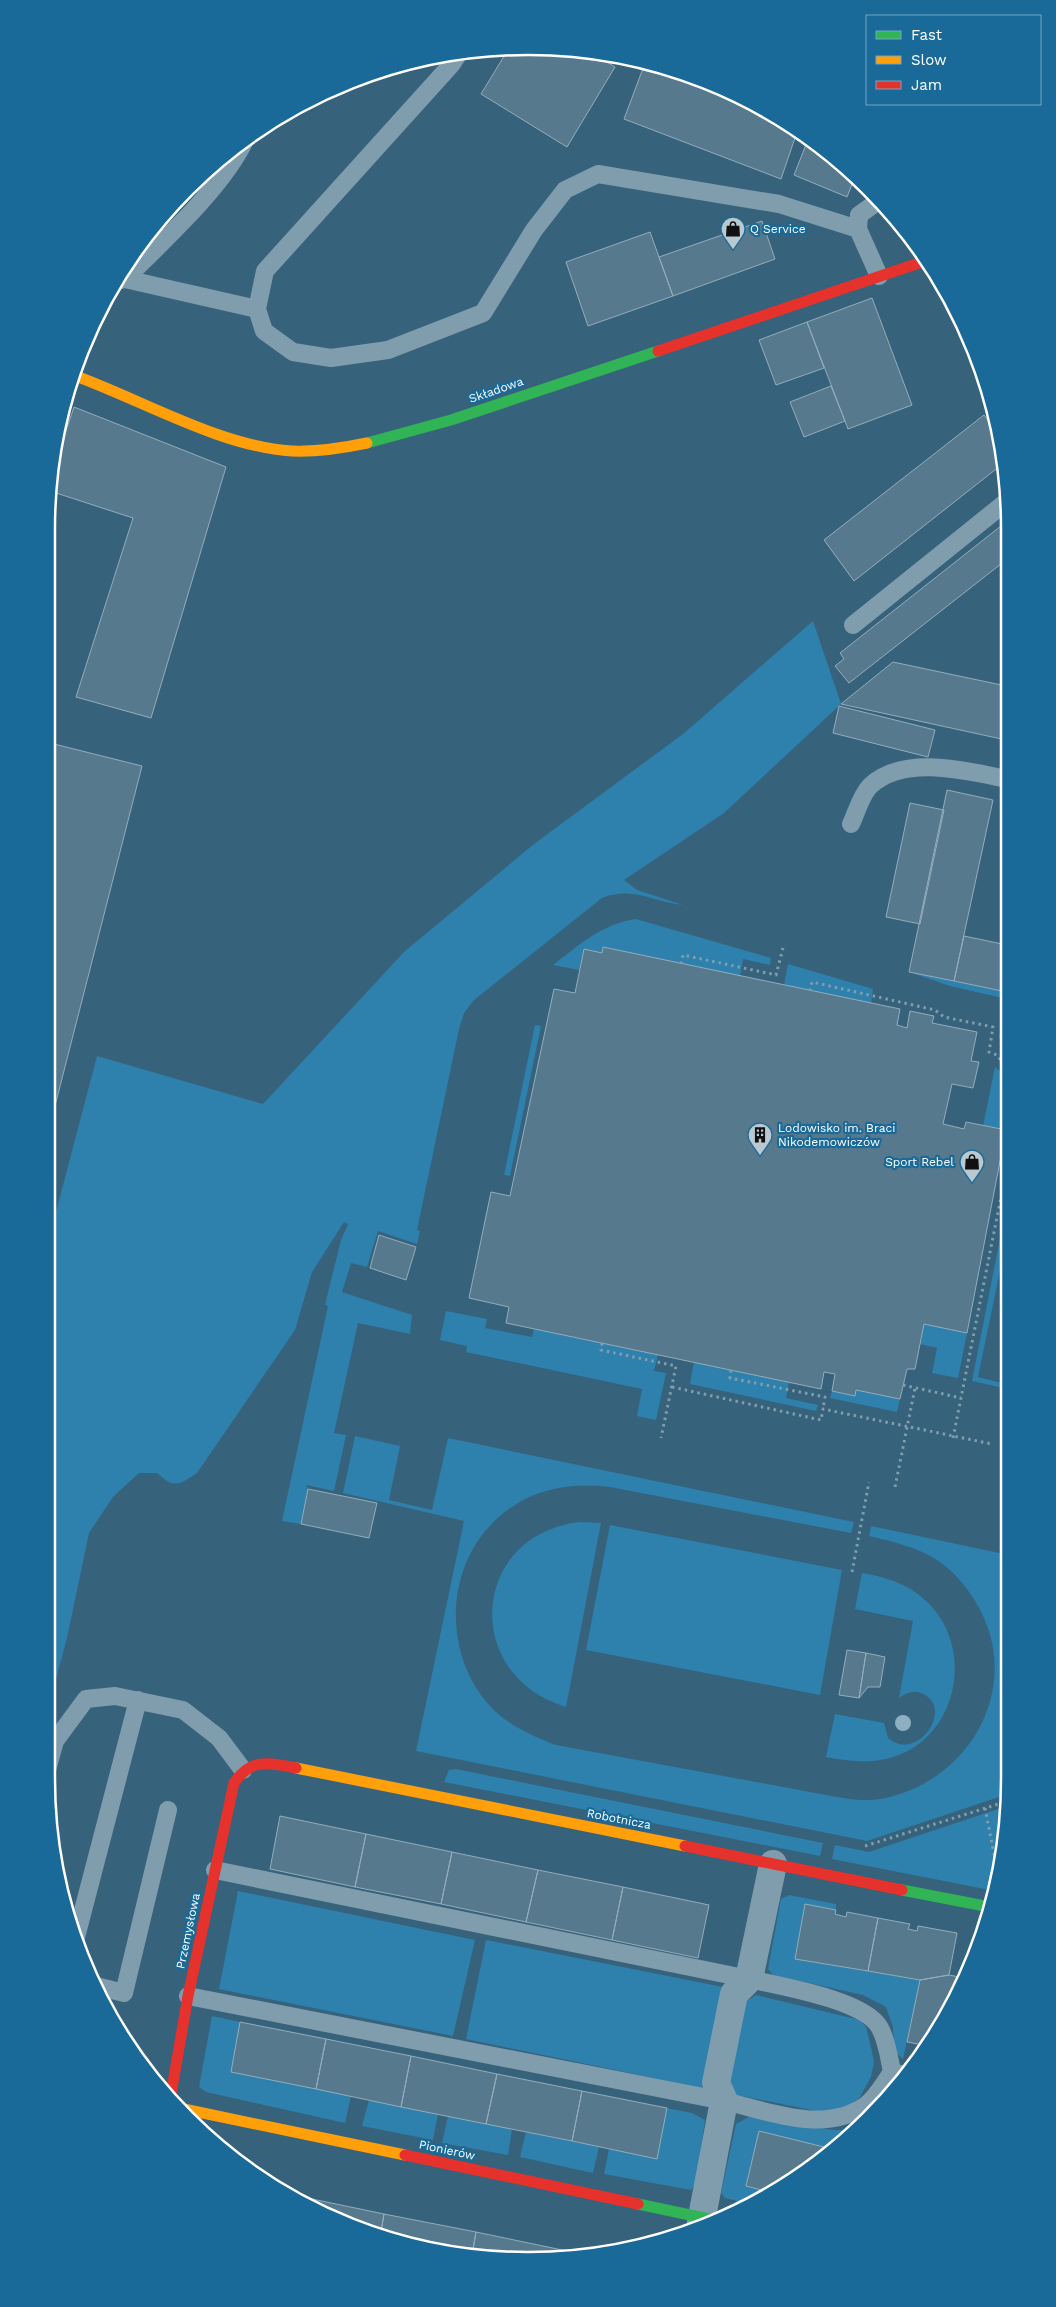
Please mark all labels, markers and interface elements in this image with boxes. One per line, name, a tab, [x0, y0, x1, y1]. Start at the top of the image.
legend	[866, 15, 1041, 105]
text: Fast	[911, 26, 943, 44]
text: Slow	[911, 51, 947, 69]
text: Jam	[911, 76, 942, 94]
shop icon: Q Service	[720, 216, 746, 250]
place label: Q Service	[750, 222, 806, 236]
street label: Składowa	[467, 374, 525, 406]
place label: Lodowisko im. Braci Nikodemowiczów	[778, 1121, 895, 1149]
building icon: Lodowisko im. Braci Nikodemowiczów	[747, 1122, 773, 1156]
shop icon: Sport Rebel	[959, 1149, 985, 1183]
place label: Sport Rebel	[885, 1155, 954, 1169]
street label: Robotnicza	[586, 1806, 653, 1832]
street label: Przemysłowa	[173, 1892, 203, 1970]
street label: Pionierów	[418, 2137, 476, 2163]

